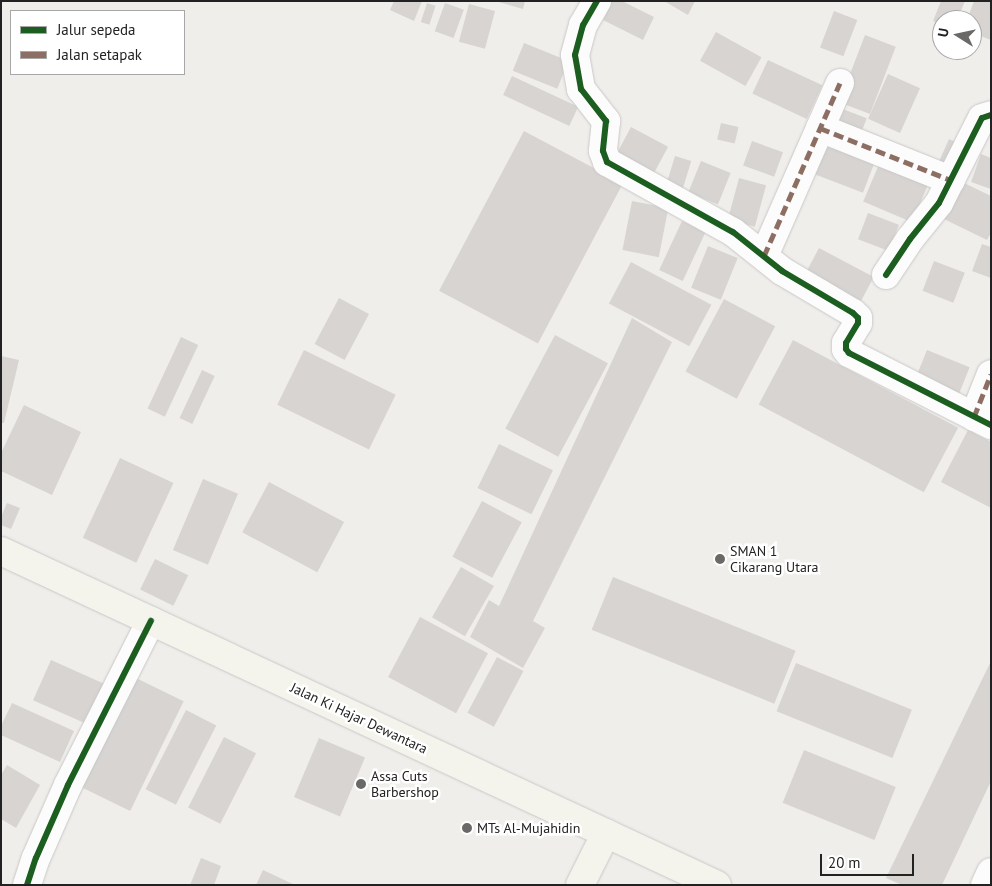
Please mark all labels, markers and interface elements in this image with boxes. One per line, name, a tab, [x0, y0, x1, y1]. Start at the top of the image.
legend	[10, 10, 185, 75]
north arrow	[932, 10, 982, 60]
text: Jalur sepeda	[57, 20, 136, 39]
text: U	[934, 27, 953, 38]
text: Jalan setapak	[57, 45, 142, 64]
place label: SMAN 1 Cikarang Utara	[730, 543, 819, 576]
marker: SMAN 1 Cikarang Utara	[714, 553, 726, 565]
street label: Jalan Ki Hajar Dewantara	[288, 679, 430, 757]
place label: Assa Cuts Barbershop	[371, 768, 439, 800]
marker: Assa Cuts Barbershop	[355, 778, 367, 790]
place label: MTs Al-Mujahidin	[477, 820, 581, 836]
marker: MTs Al-Mujahidin	[461, 822, 473, 834]
scale bar	[822, 844, 916, 876]
text: 20 m	[828, 853, 861, 872]

